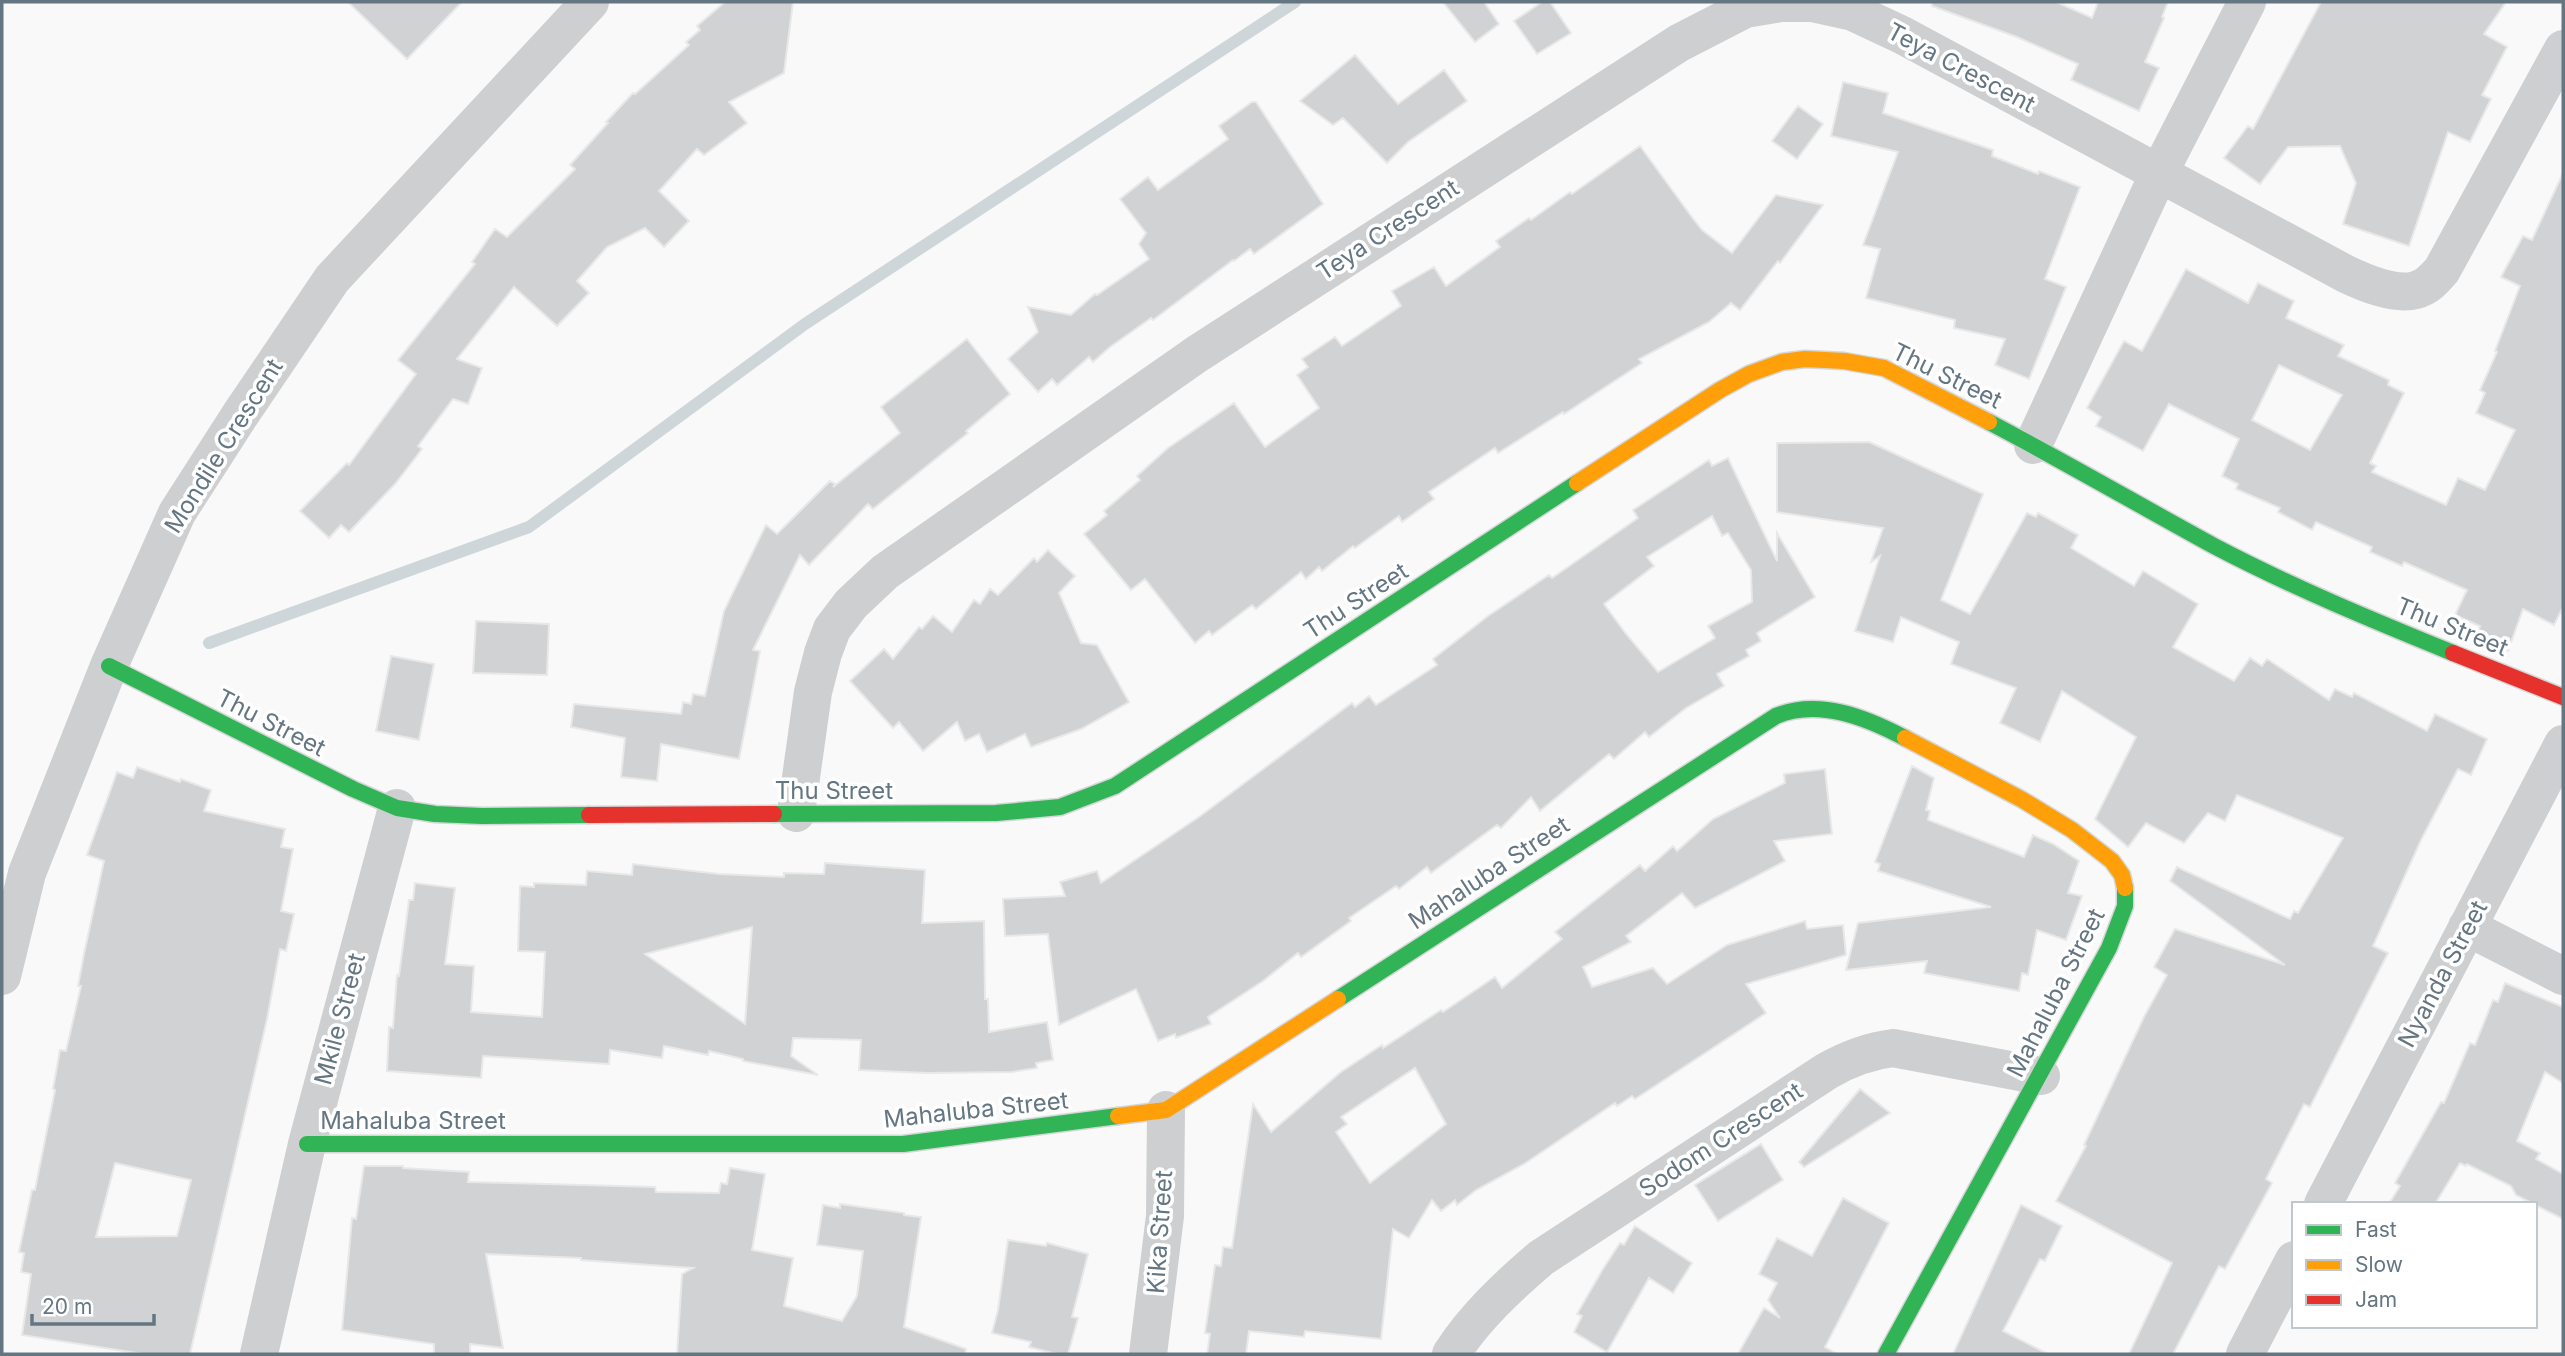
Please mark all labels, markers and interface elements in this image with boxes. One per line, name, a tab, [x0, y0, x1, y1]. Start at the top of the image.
street label: Teya Crescent	[1882, 16, 2040, 119]
street label: Teya Crescent	[1311, 173, 1464, 286]
street label: Thu Street	[1888, 337, 2007, 415]
street label: Mondile Crescent	[158, 353, 289, 538]
street label: Thu Street	[1298, 556, 1413, 645]
street label: Thu Street	[2392, 591, 2513, 662]
street label: Thu Street	[212, 683, 331, 762]
street label: Thu Street	[775, 776, 893, 805]
street label: Mahaluba Street	[1403, 810, 1575, 935]
street label: Nyanda Street	[2392, 895, 2493, 1052]
street label: Mahaluba Street	[2000, 903, 2111, 1082]
street label: Mkile Street	[308, 950, 371, 1088]
street label: Sodom Crescent	[1633, 1076, 1808, 1203]
street label: Mahaluba Street	[882, 1085, 1070, 1134]
street label: Mahaluba Street	[320, 1106, 506, 1135]
street label: Kika Street	[1141, 1169, 1178, 1295]
legend	[2292, 1202, 2537, 1328]
text: Fast	[2355, 1217, 2397, 1242]
text: Slow	[2355, 1252, 2403, 1277]
scale bar	[32, 1282, 154, 1326]
text: Jam	[2355, 1287, 2397, 1312]
text: 20 m	[42, 1294, 92, 1319]

